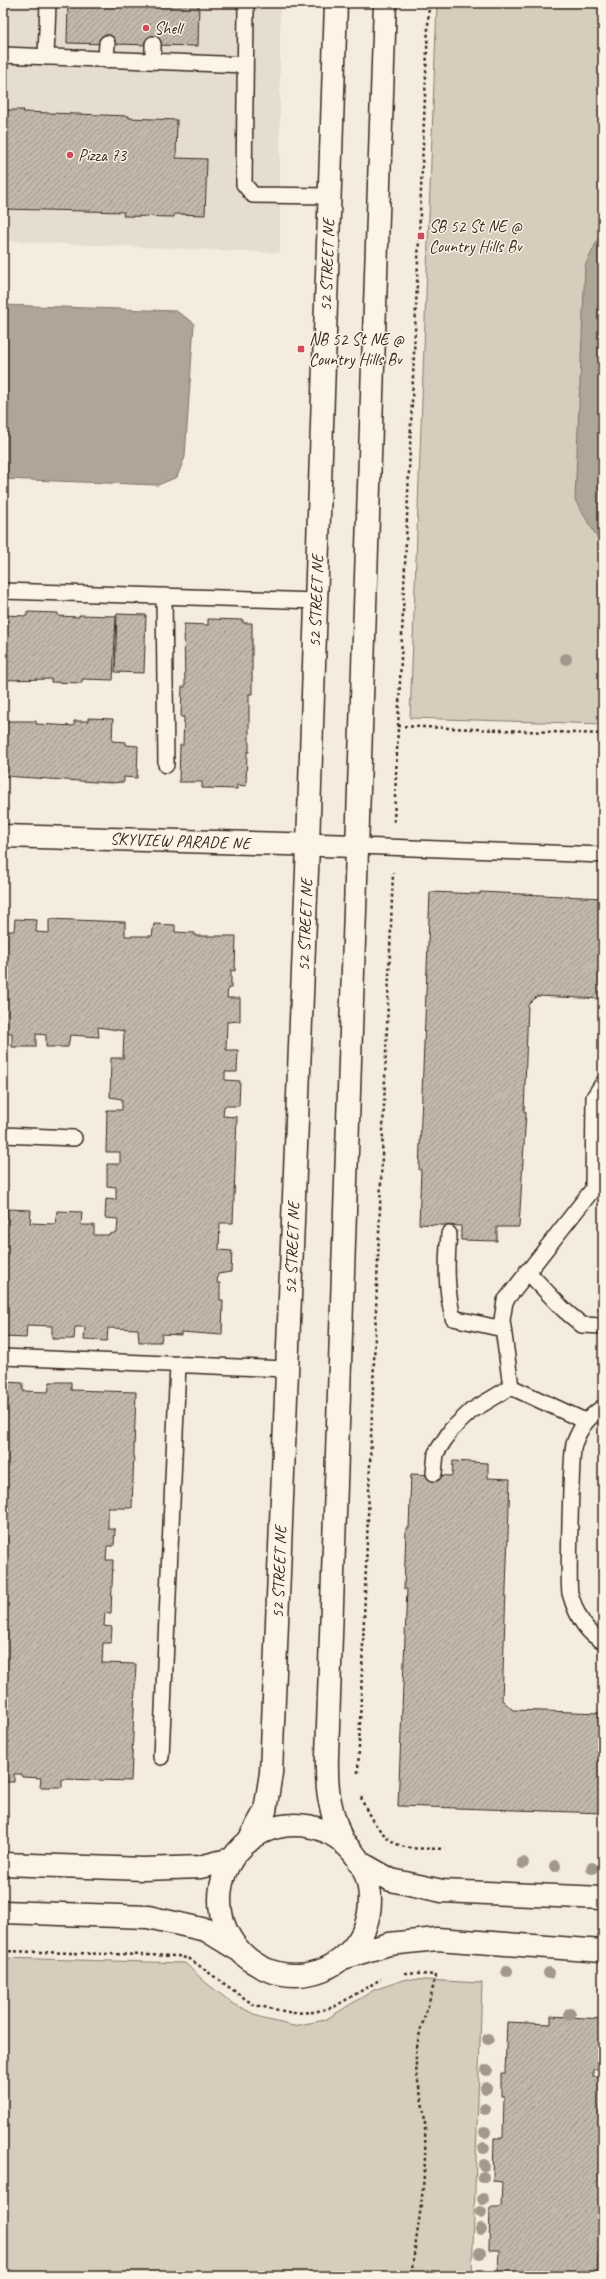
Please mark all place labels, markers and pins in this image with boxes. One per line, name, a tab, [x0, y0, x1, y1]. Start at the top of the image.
place label: Shell	[154, 18, 185, 39]
marker: Shell	[141, 23, 151, 33]
place label: Pizza 73	[78, 145, 128, 166]
marker: Pizza 73	[65, 150, 75, 160]
place label: SB 52 St NE @ Country Hills Bv	[429, 216, 523, 257]
marker: SB 52 St NE @ Country Hills Bv	[416, 231, 426, 241]
place label: NB 52 St NE @ Country Hills Bv	[309, 329, 404, 370]
marker: NB 52 St NE @ Country Hills Bv	[296, 344, 306, 354]

